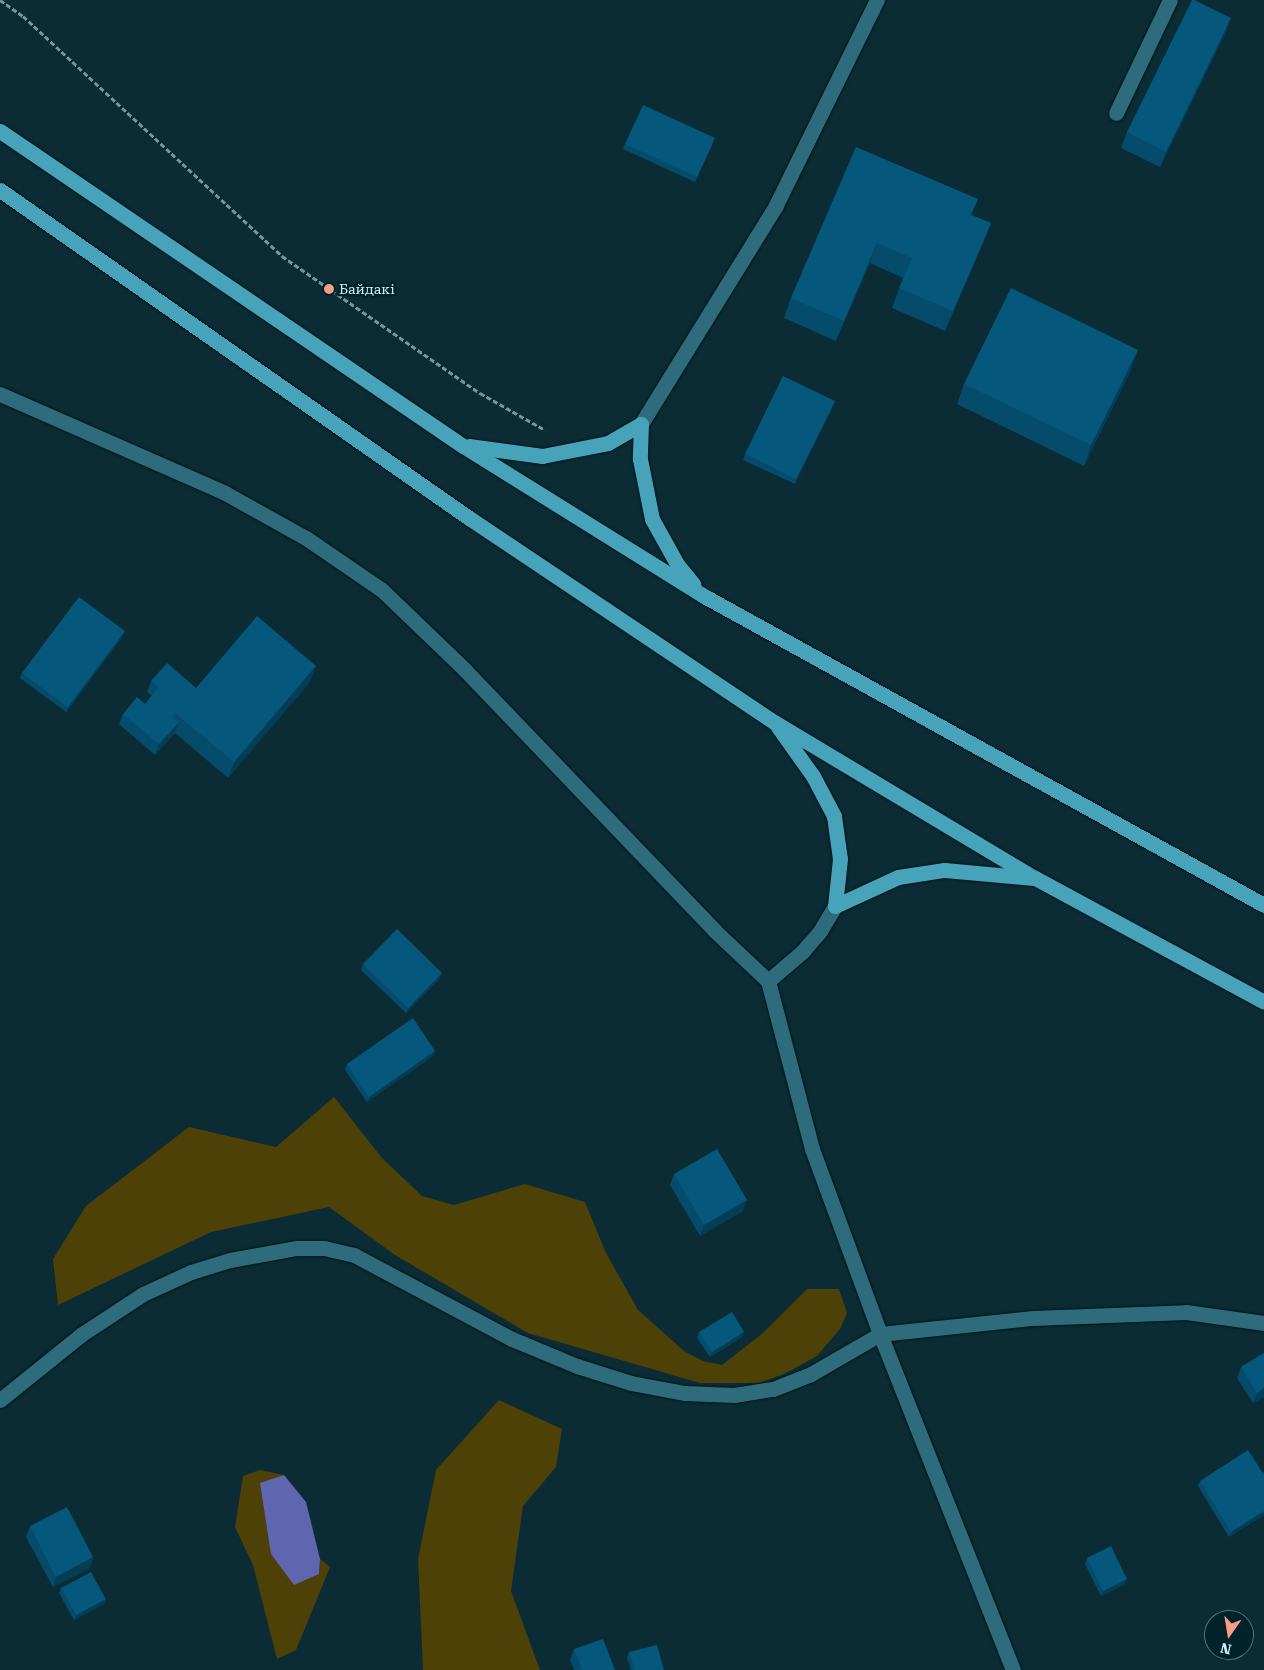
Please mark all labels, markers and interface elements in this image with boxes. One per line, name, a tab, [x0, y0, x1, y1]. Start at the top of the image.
place label: Байдакі	[339, 281, 395, 297]
marker: Байдакі	[323, 283, 335, 295]
north arrow	[1204, 1610, 1254, 1660]
text: N	[1219, 1640, 1233, 1658]

